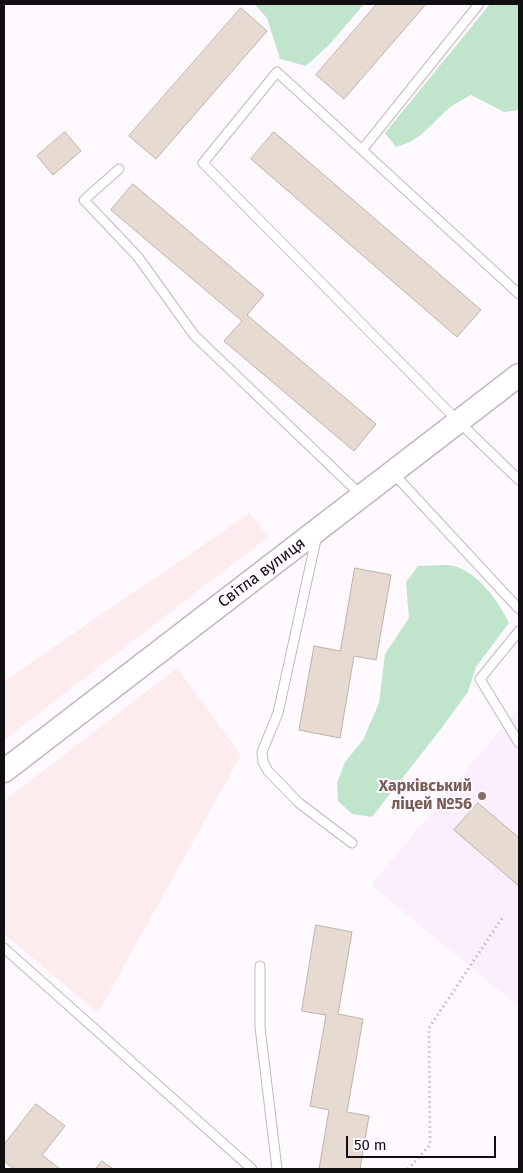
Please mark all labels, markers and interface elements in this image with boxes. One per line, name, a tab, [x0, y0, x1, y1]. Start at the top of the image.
street label: Світла вулиця	[215, 534, 309, 612]
place label: Харківський ліцей №56	[379, 777, 472, 815]
marker: Харківський ліцей №56	[476, 790, 488, 802]
scale bar	[348, 1126, 498, 1158]
text: 50 m	[354, 1136, 387, 1154]

